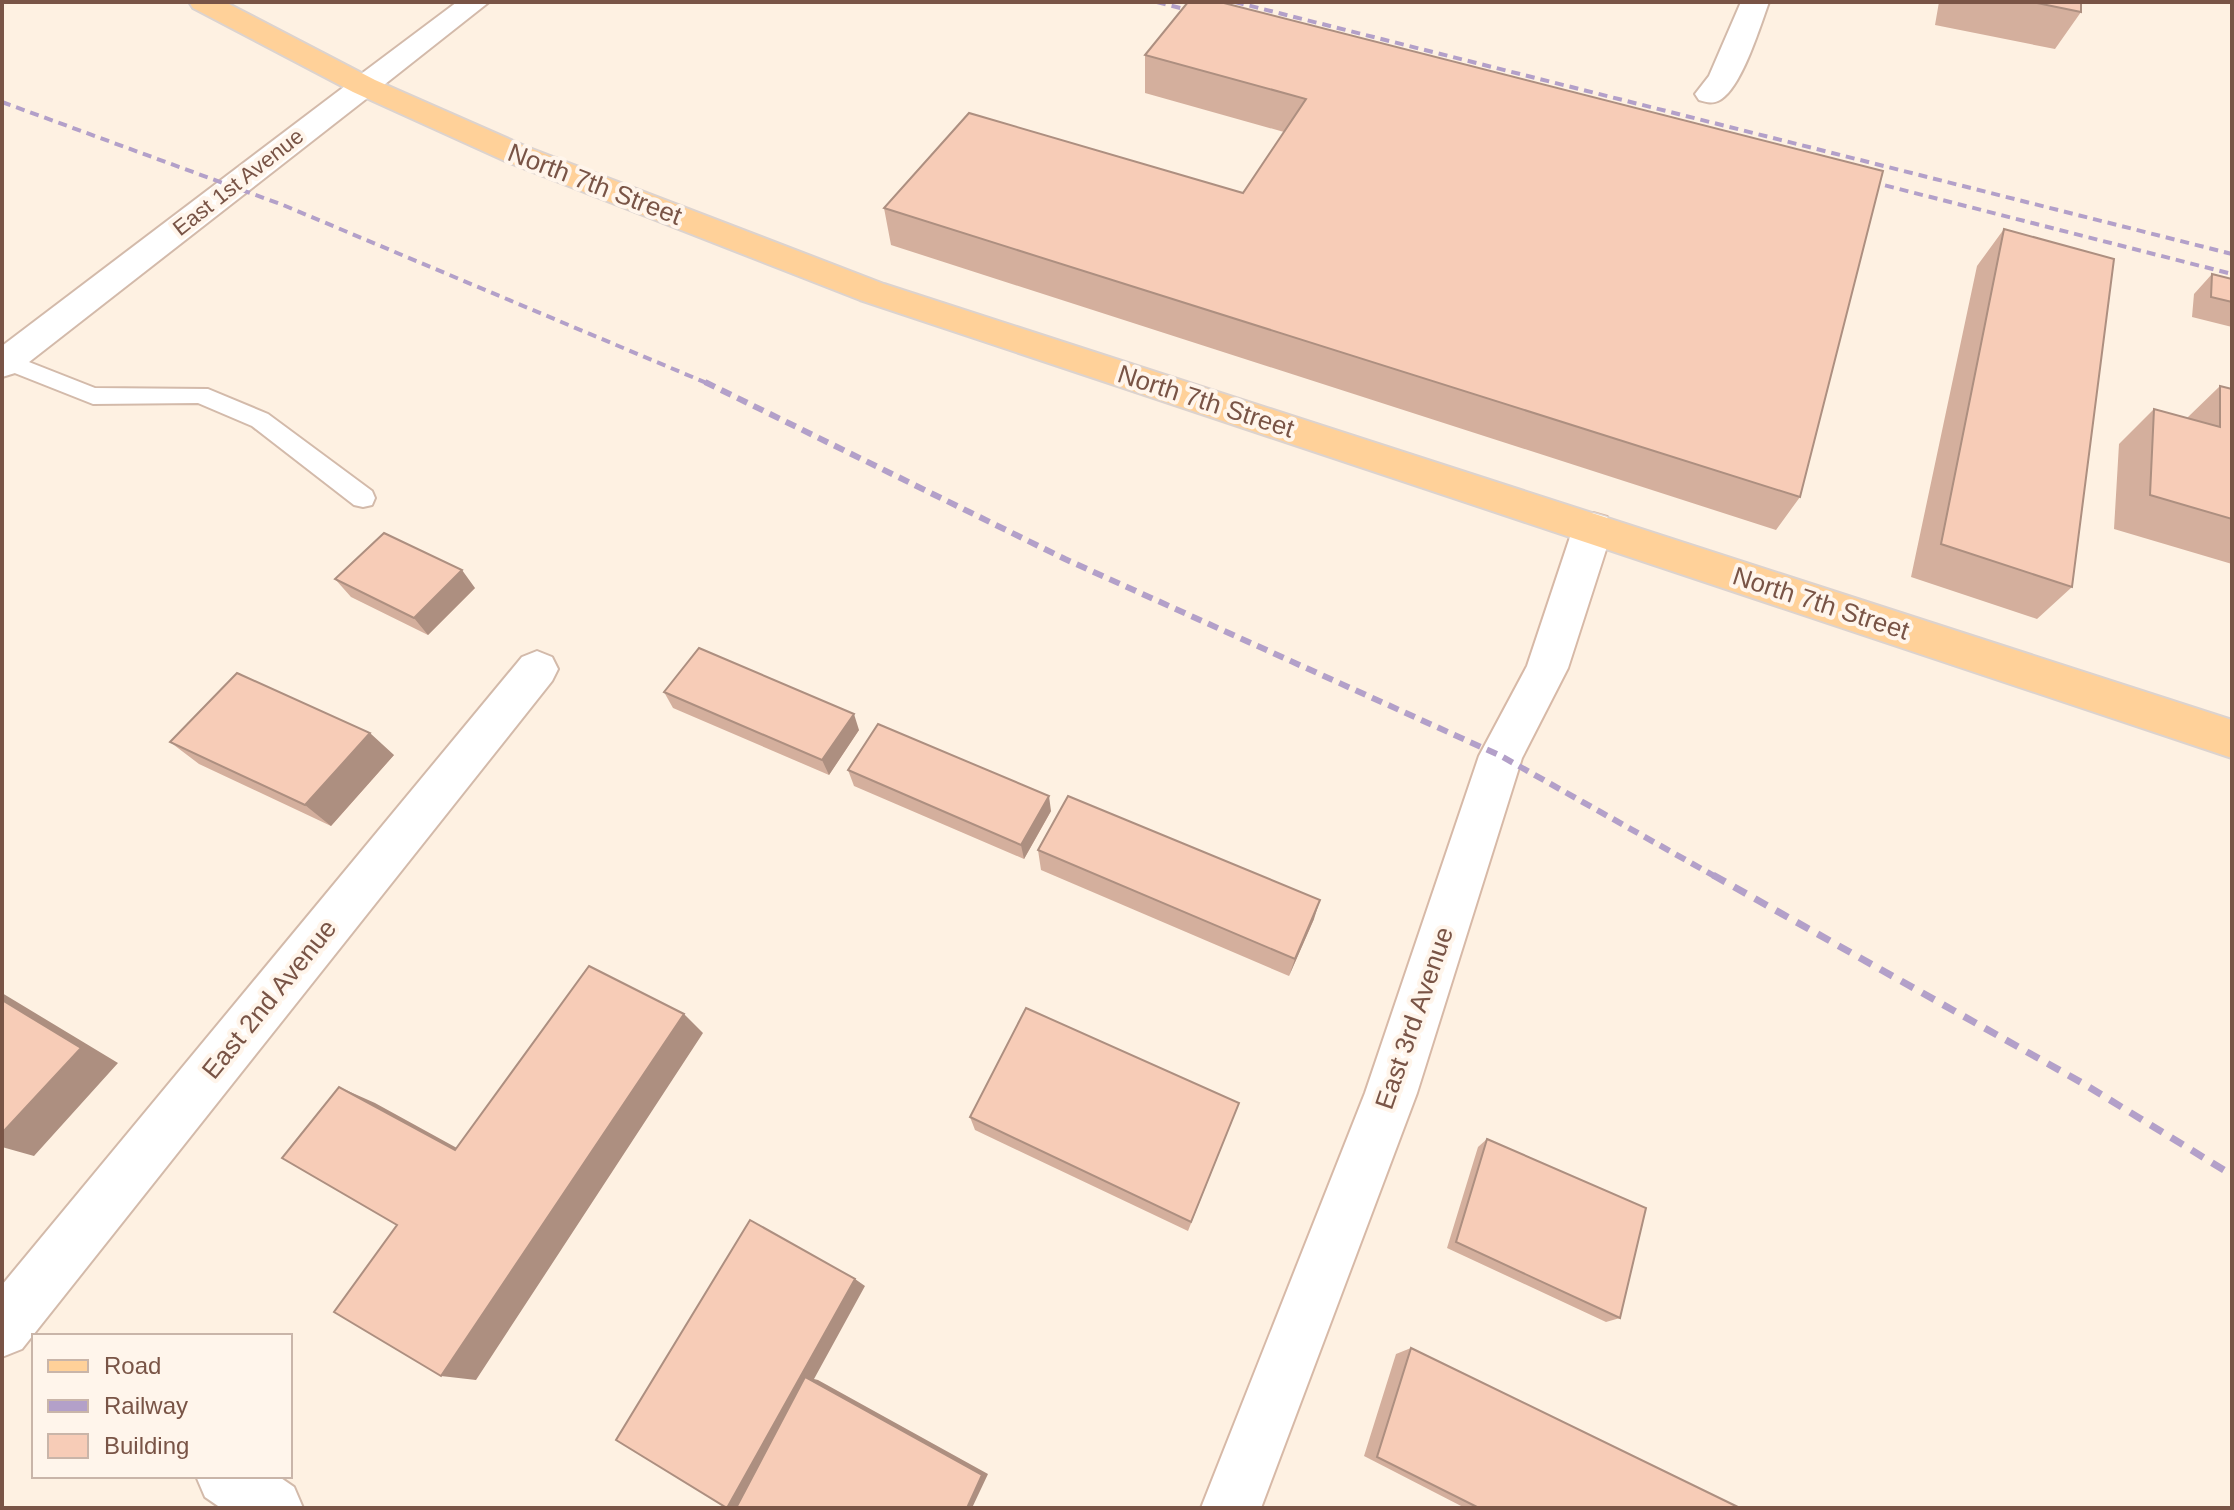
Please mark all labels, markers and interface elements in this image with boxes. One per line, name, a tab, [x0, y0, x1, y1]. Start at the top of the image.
street label: East 1st Avenue	[168, 123, 308, 241]
street label: North 7th Street	[504, 137, 687, 231]
street label: North 7th Street	[1114, 358, 1299, 444]
street label: North 7th Street	[1729, 560, 1914, 646]
street label: East 2nd Avenue	[196, 913, 342, 1085]
street label: East 3rd Avenue	[1369, 923, 1459, 1113]
legend	[32, 1334, 292, 1478]
text: Road	[104, 1352, 161, 1379]
text: Railway	[104, 1392, 188, 1419]
text: Building	[104, 1432, 189, 1459]

